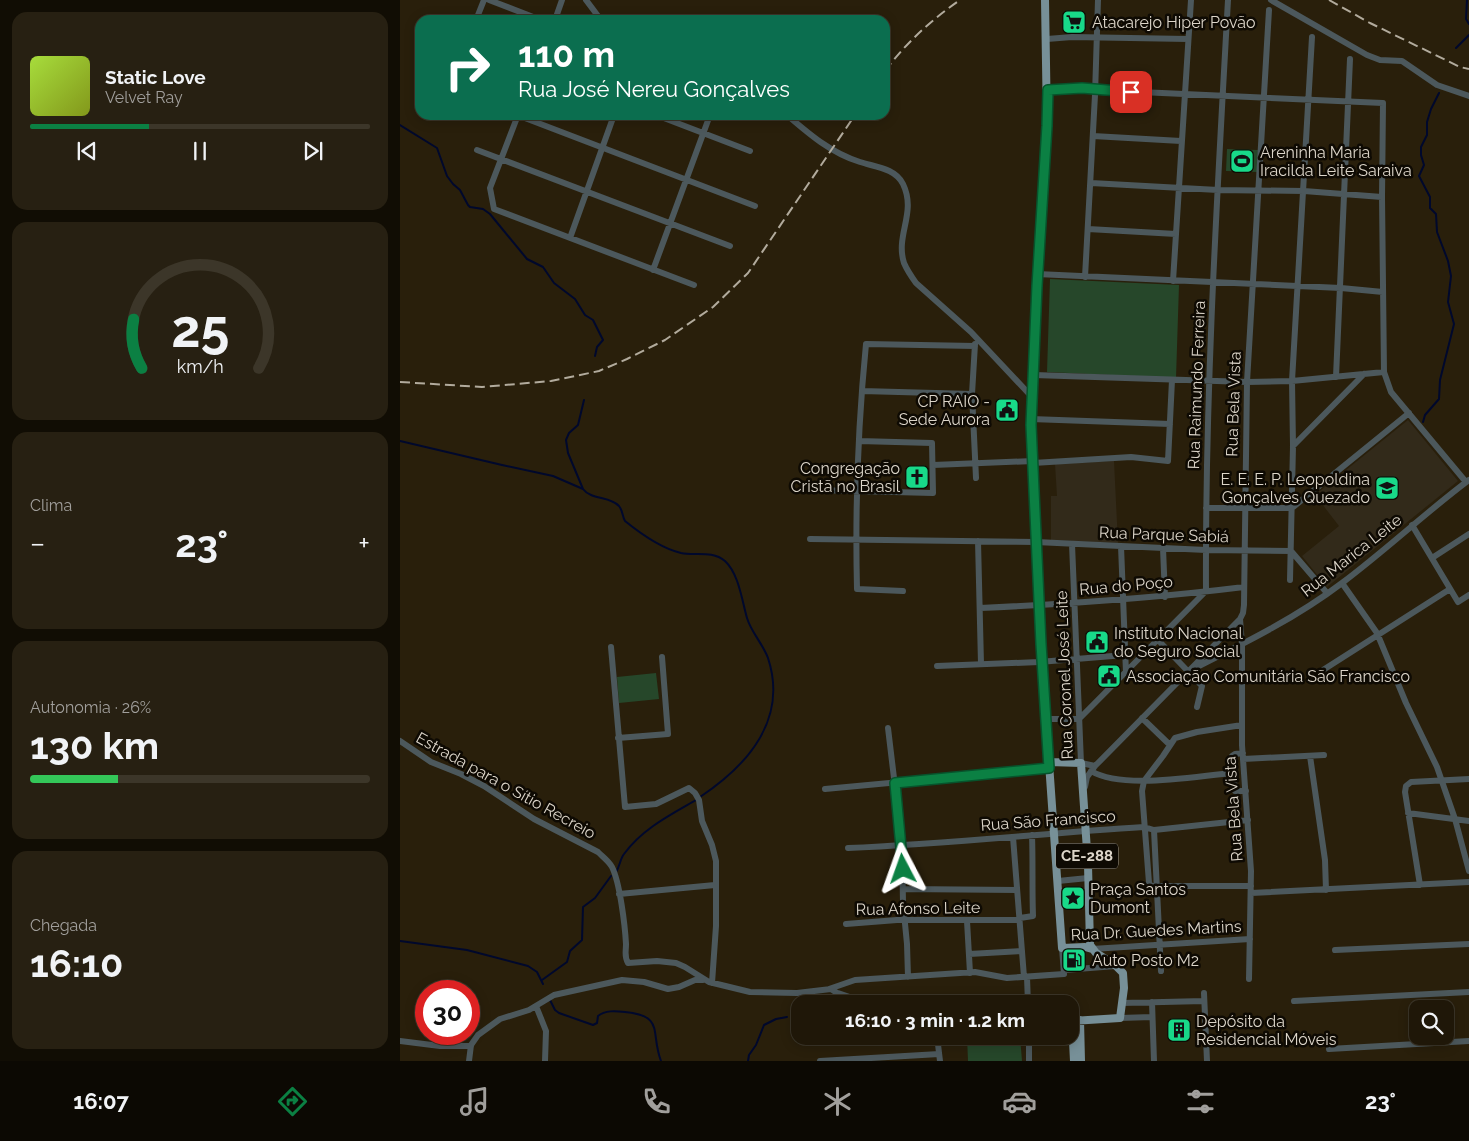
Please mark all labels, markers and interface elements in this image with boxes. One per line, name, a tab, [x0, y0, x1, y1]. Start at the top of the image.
supermarket icon: Atacarejo Hiper Povão	[1061, 9, 1087, 35]
place label: Atacarejo Hiper Povão	[1092, 13, 1255, 32]
text: 110 m	[518, 34, 615, 75]
icon: right	[435, 35, 500, 100]
text: Static Love	[105, 66, 206, 88]
pin	[1110, 71, 1152, 113]
text: Rua José Nereu Gonçalves	[518, 76, 790, 102]
icon: arrive	[1117, 78, 1145, 106]
text: Velvet Ray	[105, 88, 183, 107]
icon: previous	[73, 137, 101, 165]
icon: pause	[186, 137, 214, 165]
icon: next	[299, 137, 327, 165]
place label: Areninha Maria Iracilda Leite Saraiva	[1260, 143, 1412, 180]
sports icon: Areninha Maria Iracilda Leite Saraiva	[1229, 148, 1255, 174]
text: 25	[171, 298, 229, 359]
street label: Rua Raimundo Ferreira	[1184, 300, 1209, 470]
street label: Rua Bela Vista	[1222, 351, 1245, 457]
text: km/h	[176, 356, 224, 377]
place label: CP RAIO - Sede Aurora	[899, 392, 990, 429]
public building icon: CP RAIO - Sede Aurora	[994, 397, 1020, 423]
place label: Congregação Cristã no Brasil	[791, 459, 901, 496]
church icon: Congregação Cristã no Brasil	[904, 464, 930, 490]
place label: E. E. E. P. Leopoldina Gonçalves Quezado	[1221, 470, 1370, 507]
school or university icon: E. E. E. P. Leopoldina Gonçalves Quezado	[1374, 475, 1400, 501]
text: Clima	[30, 496, 72, 515]
street label: Rua Marica Leite	[1297, 510, 1405, 601]
text: 23°	[175, 521, 228, 566]
street label: Rua Parque Sabiá	[1099, 523, 1229, 546]
text: −	[30, 527, 45, 560]
text: +	[358, 527, 370, 560]
street label: Rua do Poço	[1079, 572, 1174, 599]
street label: Rua Coronel José Leite	[1052, 590, 1077, 760]
place label: Instituto Nacional do Seguro Social	[1114, 624, 1243, 661]
public building icon: Instituto Nacional do Seguro Social	[1084, 629, 1110, 655]
public building icon: Associação Comunitária São Francisco	[1096, 663, 1122, 689]
place label: Associação Comunitária São Francisco	[1126, 667, 1410, 686]
text: Autonomia · 26%	[30, 698, 151, 717]
text: 130 km	[30, 723, 159, 768]
street label: Estrada para o Sítio Recreio	[413, 728, 599, 843]
street label: Rua Bela Vista	[1220, 756, 1247, 862]
street label: Rua São Francisco	[980, 806, 1116, 835]
position arrow	[876, 842, 928, 894]
road number: CE-288	[1056, 844, 1118, 868]
place label: Praça Santos Dumont	[1090, 880, 1186, 917]
place icon: Praça Santos Dumont	[1060, 885, 1086, 911]
street label: Rua Afonso Leite	[856, 898, 980, 919]
text: Chegada	[30, 916, 97, 935]
street label: Rua Dr. Guedes Martins	[1070, 917, 1242, 944]
text: 16:10	[30, 941, 123, 986]
fuel station icon: Auto Posto M2	[1061, 947, 1087, 973]
place label: Auto Posto M2	[1092, 951, 1199, 970]
speed limit sign: 30	[415, 980, 480, 1045]
map controls	[1409, 1000, 1454, 1045]
button: search	[1409, 1000, 1454, 1045]
text: 16:10 · 3 min · 1.2 km	[845, 1009, 1025, 1031]
place label: Depósito da Residencial Móveis	[1196, 1012, 1337, 1049]
building icon: Depósito da Residencial Móveis	[1166, 1017, 1192, 1043]
icon: directions	[275, 1084, 310, 1119]
icon: music	[457, 1084, 492, 1119]
icon: phone	[639, 1084, 674, 1119]
icon: climate	[820, 1084, 855, 1119]
icon: car	[1002, 1084, 1037, 1119]
icon: filters	[1183, 1084, 1218, 1119]
text: 16:07	[73, 1088, 129, 1114]
text: 23°	[1365, 1088, 1396, 1114]

